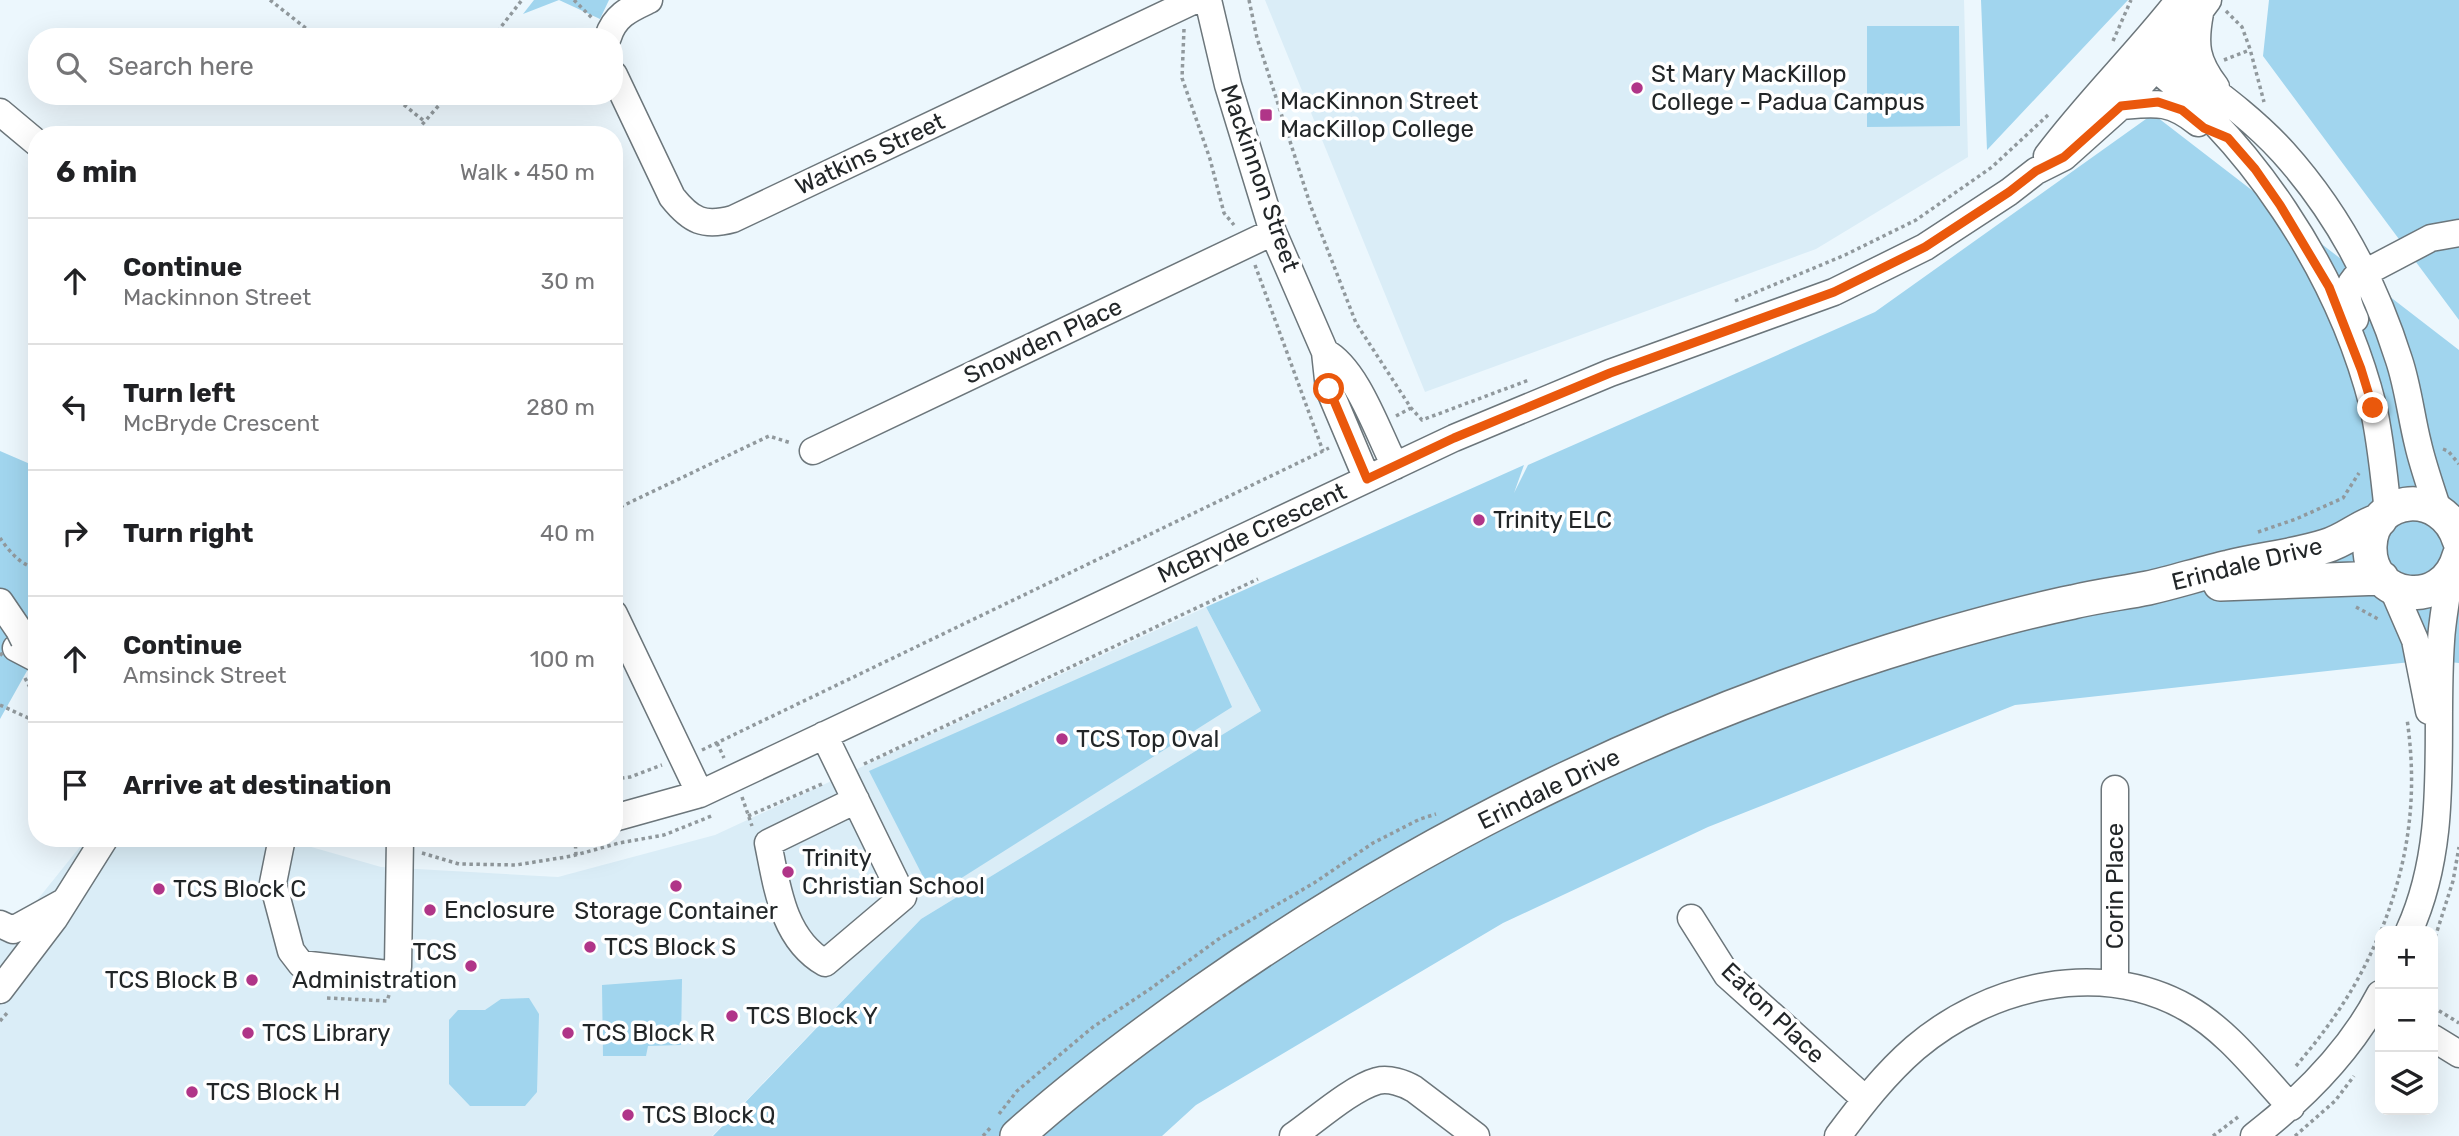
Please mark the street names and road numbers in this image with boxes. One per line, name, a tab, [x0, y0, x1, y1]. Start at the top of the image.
street label: Mackinnon Street	[1215, 81, 1305, 275]
street label: Watkins Street	[791, 107, 949, 201]
street label: Snowden Place	[960, 292, 1126, 390]
street label: McBryde Crescent	[1153, 477, 1351, 589]
street label: Erindale Drive	[2169, 532, 2325, 596]
street label: Erindale Drive	[1473, 743, 1625, 835]
street label: Corin Place	[2101, 823, 2129, 949]
street label: Eaton Place	[1716, 957, 1830, 1069]

